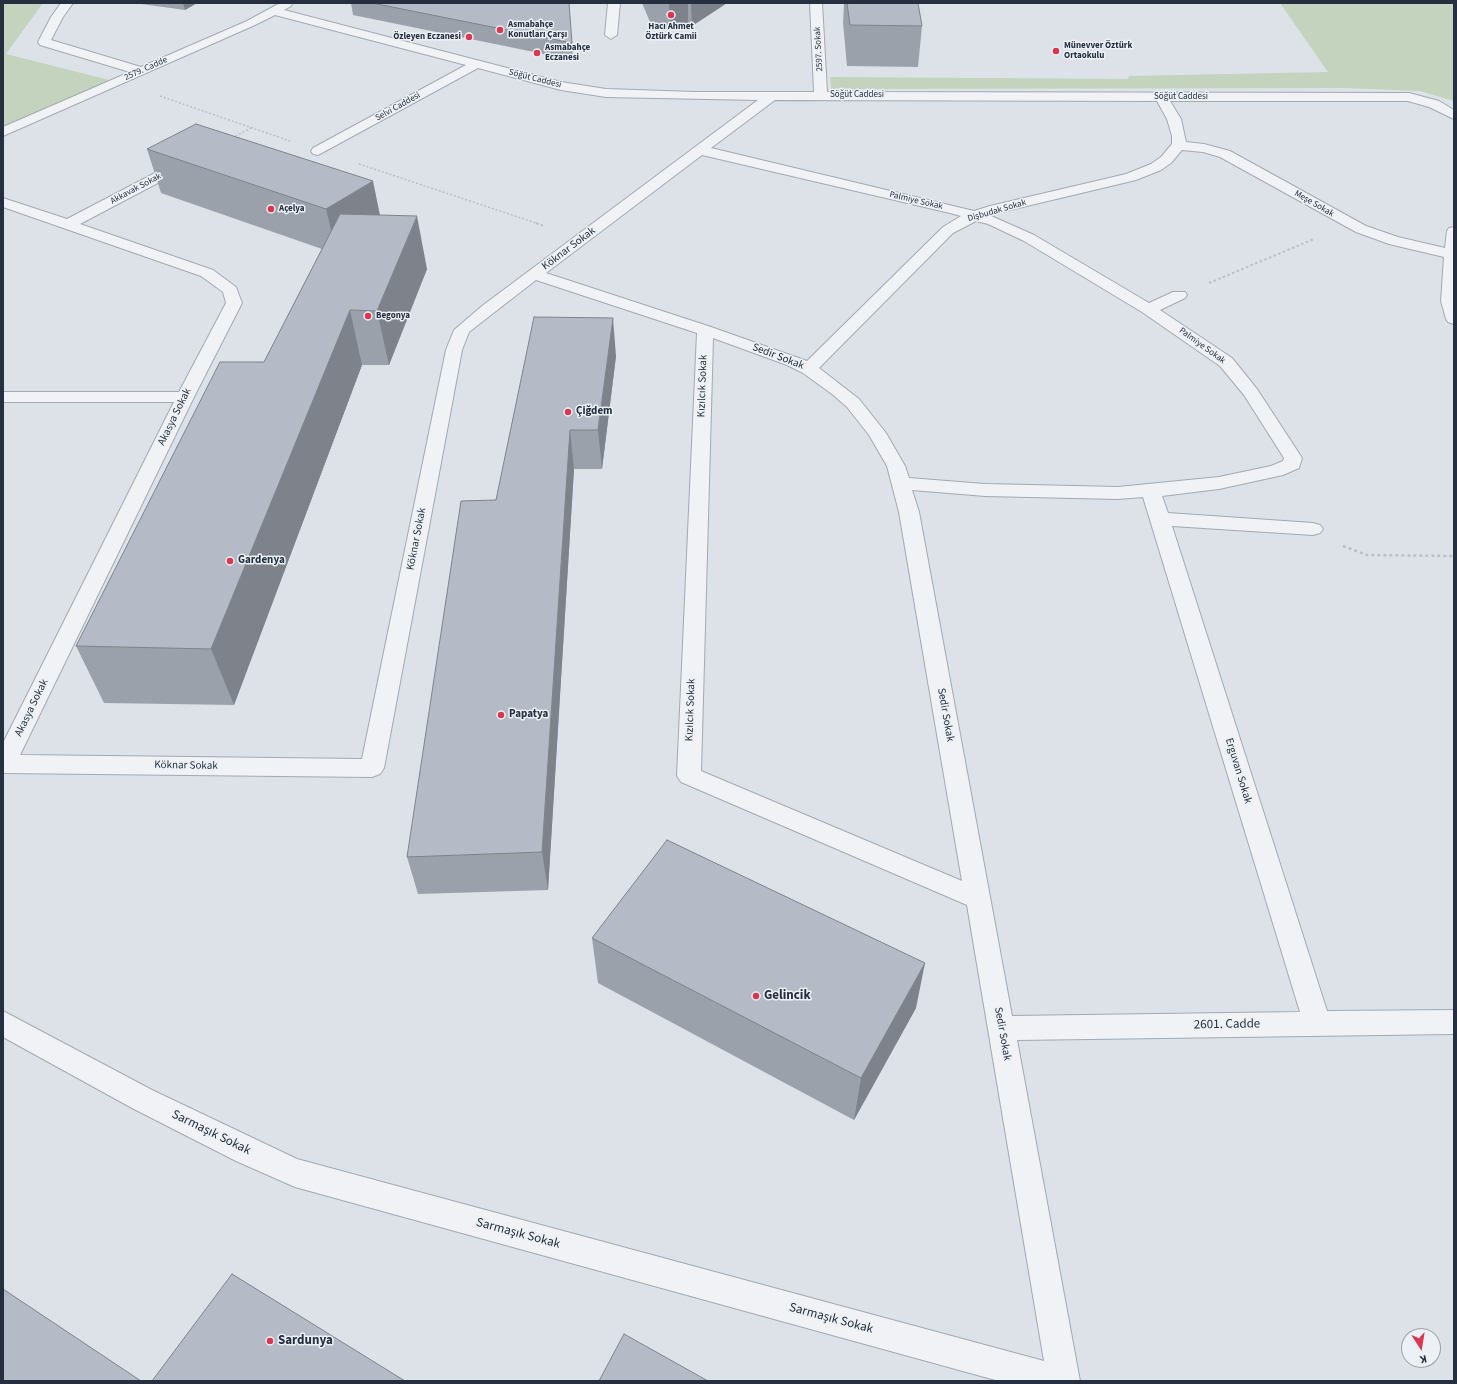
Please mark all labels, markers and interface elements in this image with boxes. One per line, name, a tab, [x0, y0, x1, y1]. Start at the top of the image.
marker: Hacı Ahmet Öztürk Camii	[666, 10, 676, 20]
place label: Asmabahçe Konutları Çarşı	[508, 20, 567, 41]
place label: Hacı Ahmet Öztürk Camii	[645, 22, 697, 43]
marker: Asmabahçe Konutları Çarşı	[495, 25, 505, 35]
street label: 2597. Sokak	[812, 26, 826, 72]
place label: Özleyen Eczanesi	[393, 32, 461, 42]
marker: Özleyen Eczanesi	[464, 32, 474, 42]
place label: Münevver Öztürk Ortaokulu	[1064, 41, 1132, 62]
place label: Asmabahçe Eczanesi	[545, 43, 590, 64]
marker: Münevver Öztürk Ortaokulu	[1051, 46, 1061, 56]
marker: Asmabahçe Eczanesi	[532, 48, 542, 58]
street label: 2579. Cadde	[123, 55, 169, 83]
street label: Söğüt Caddesi	[507, 67, 563, 91]
street label: Selvi Caddesi	[374, 90, 422, 124]
street label: Söğüt Caddesi	[830, 90, 884, 100]
street label: Söğüt Caddesi	[1154, 92, 1208, 102]
street label: Akkavak Sokak	[109, 171, 163, 207]
street label: Meşe Sokak	[1292, 188, 1336, 220]
street label: Palmiye Sokak	[888, 190, 944, 212]
street label: Dişbudak Sokak	[967, 198, 1027, 224]
marker: Açelya	[266, 204, 276, 214]
place label: Açelya	[279, 204, 305, 214]
street label: Köknar Sokak	[540, 225, 598, 273]
marker: Begonya	[363, 311, 373, 321]
place label: Begonya	[376, 311, 410, 321]
street label: Palmiye Sokak	[1177, 326, 1227, 366]
street label: Sedir Sokak	[750, 341, 806, 373]
street label: Kızılcık Sokak	[695, 354, 711, 418]
street label: Akasya Sokak	[155, 386, 195, 448]
place label: Çiğdem	[576, 405, 613, 419]
marker: Çiğdem	[563, 407, 573, 417]
street label: Köknar Sokak	[404, 507, 430, 571]
place label: Gardenya	[238, 554, 285, 568]
marker: Gardenya	[225, 556, 235, 566]
street label: Akasya Sokak	[12, 677, 52, 739]
street label: Kızılcık Sokak	[683, 678, 699, 742]
street label: Sedir Sokak	[934, 687, 956, 743]
place label: Papatya	[509, 708, 548, 722]
marker: Papatya	[496, 710, 506, 720]
street label: Erguvan Sokak	[1222, 737, 1254, 805]
street label: Köknar Sokak	[154, 759, 218, 773]
place label: Gelincik	[764, 988, 811, 1004]
marker: Gelincik	[751, 991, 761, 1001]
street label: Sedir Sokak	[991, 1006, 1013, 1062]
street label: 2601. Cadde	[1194, 1017, 1260, 1033]
street label: Sarmaşık Sokak	[169, 1107, 253, 1159]
street label: Sarmaşık Sokak	[474, 1215, 562, 1253]
street label: Sarmaşık Sokak	[787, 1300, 875, 1338]
north arrow	[1401, 1328, 1441, 1368]
place label: Sardunya	[278, 1333, 333, 1349]
marker: Sardunya	[265, 1336, 275, 1346]
text: K	[1419, 1351, 1428, 1367]

